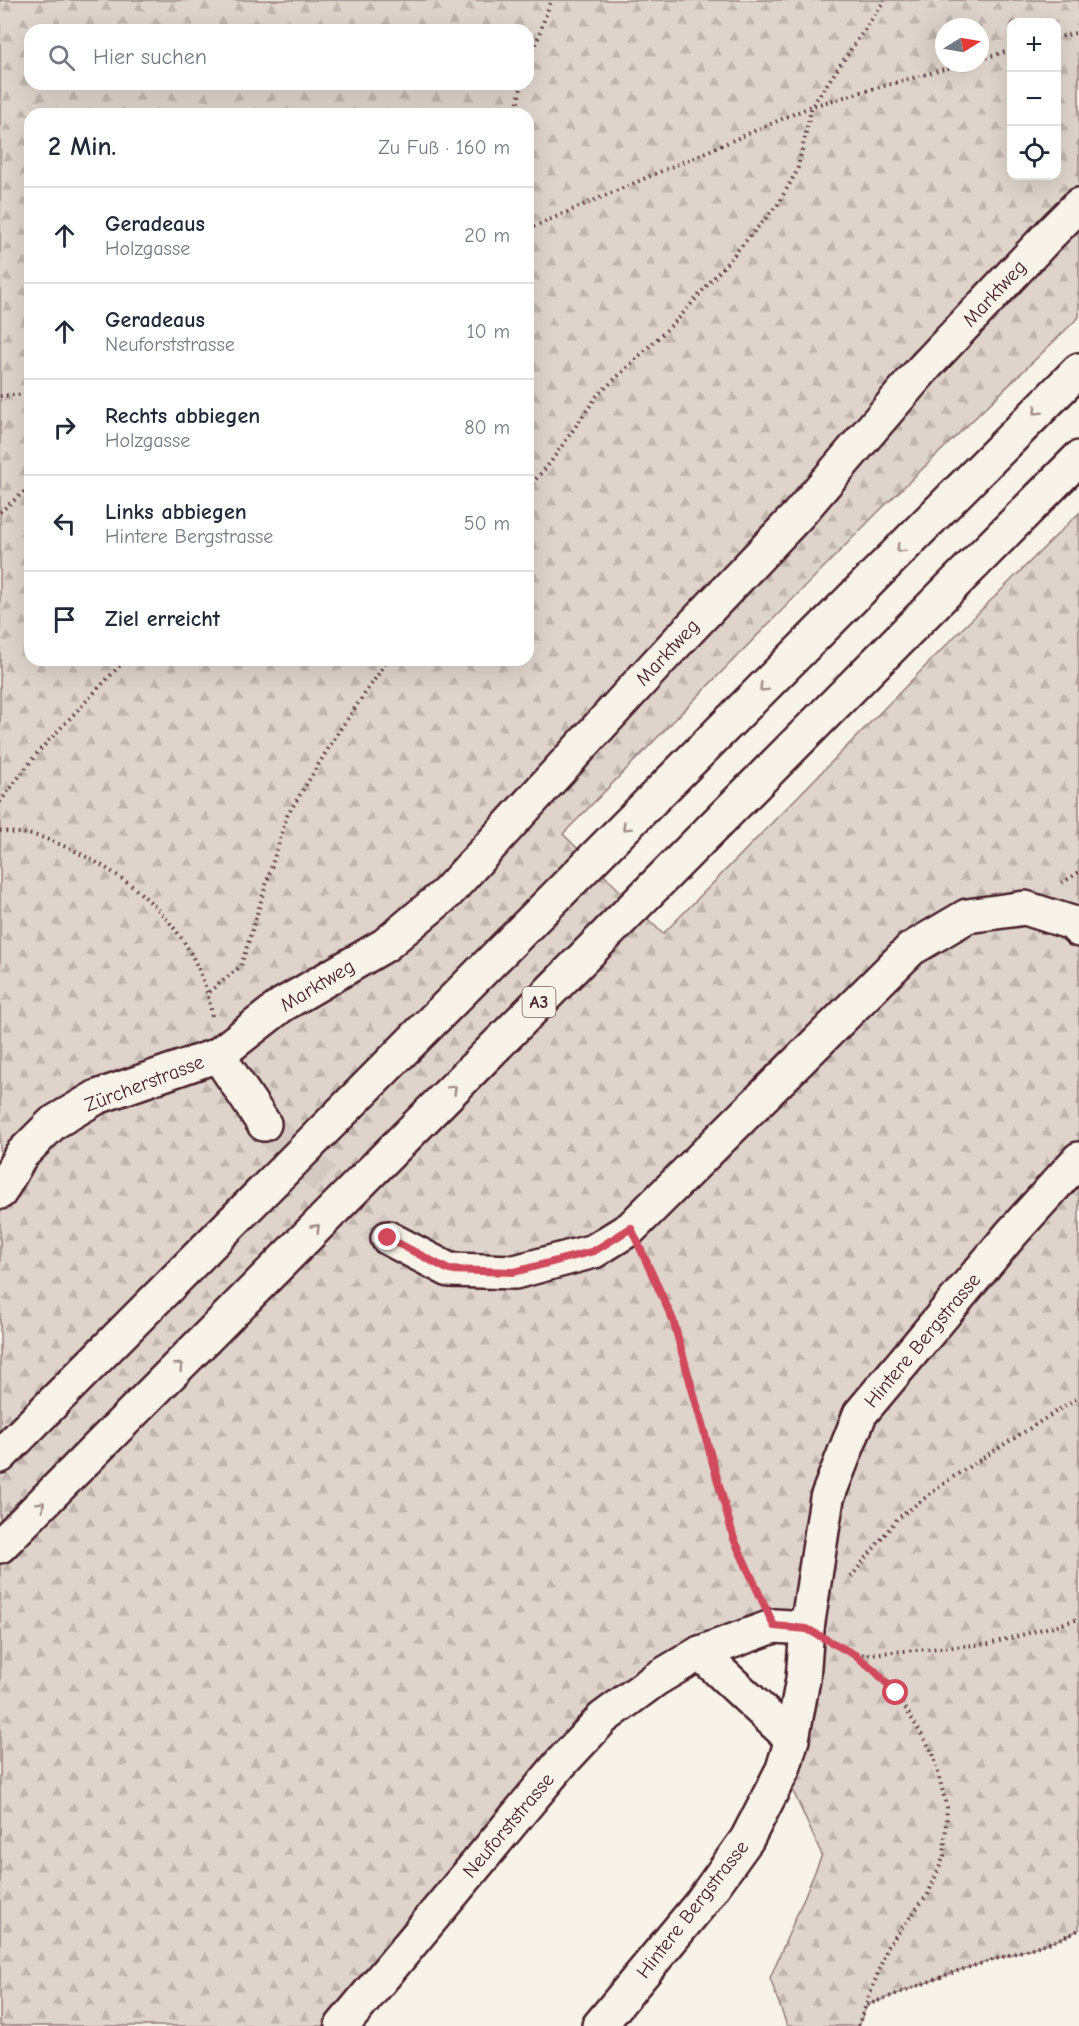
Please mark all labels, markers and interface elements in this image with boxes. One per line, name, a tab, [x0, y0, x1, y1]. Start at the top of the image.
north arrow	[935, 18, 989, 72]
map controls	[1007, 18, 1061, 180]
button: +	[1007, 18, 1061, 72]
search box	[24, 24, 534, 90]
icon: search	[45, 41, 78, 74]
text: Hier suchen	[93, 44, 207, 70]
button: −	[1007, 72, 1061, 126]
button: locate	[1007, 126, 1061, 180]
text: 2 Min.	[48, 132, 116, 162]
text: Zu Fuß · 160 m	[378, 136, 510, 159]
text: Geradeaus	[105, 211, 205, 237]
icon: ahead	[48, 219, 81, 252]
text: 20 m	[464, 224, 510, 247]
text: Holzgasse	[105, 237, 190, 260]
street label: Marktweg	[958, 255, 1031, 331]
text: Geradeaus	[105, 307, 205, 333]
icon: ahead	[48, 315, 81, 348]
text: 10 m	[467, 320, 510, 343]
text: Neuforststrasse	[105, 333, 235, 356]
text: Rechts abbiegen	[105, 403, 260, 429]
one-way arrow	[1034, 404, 1044, 415]
icon: right	[48, 411, 81, 444]
text: 80 m	[464, 416, 510, 439]
text: Holzgasse	[105, 429, 190, 452]
text: Links abbiegen	[105, 499, 247, 525]
icon: left	[48, 507, 81, 540]
text: 50 m	[464, 512, 510, 535]
text: Hintere Bergstrasse	[105, 525, 273, 548]
one-way arrow	[896, 541, 907, 552]
icon: arrive	[48, 603, 81, 636]
text: Ziel erreicht	[105, 606, 220, 632]
street label: Marktweg	[631, 614, 704, 690]
one-way arrow	[759, 680, 770, 691]
one-way arrow	[622, 819, 633, 830]
street label: Marktweg	[276, 954, 359, 1017]
road number: A3	[522, 987, 556, 1017]
street label: Zürcherstrasse	[81, 1050, 207, 1117]
one-way arrow	[446, 1086, 457, 1097]
route end	[374, 1224, 400, 1250]
one-way arrow	[309, 1225, 320, 1236]
street label: Hintere Bergstrasse	[859, 1268, 985, 1412]
one-way arrow	[172, 1363, 183, 1373]
one-way arrow	[34, 1501, 45, 1512]
route start	[882, 1679, 908, 1705]
street label: Neuforststrasse	[458, 1768, 559, 1882]
street label: Hintere Bergstrasse	[632, 1836, 753, 1983]

